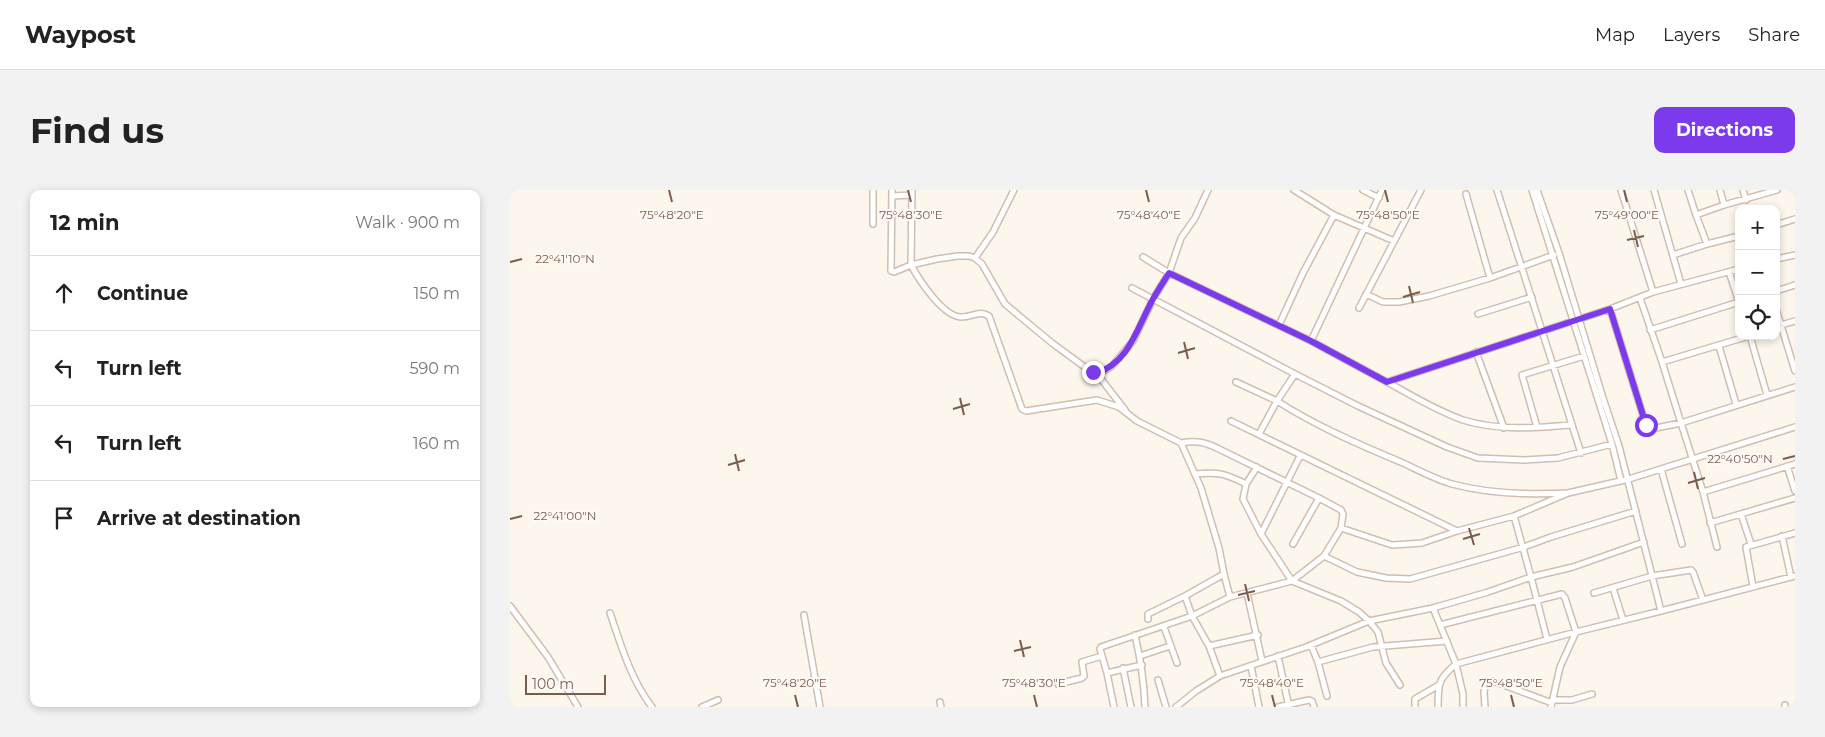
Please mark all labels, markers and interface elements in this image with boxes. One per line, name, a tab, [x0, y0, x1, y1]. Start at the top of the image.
text: Waypost	[25, 20, 136, 49]
text: Map	[1595, 24, 1635, 46]
text: Layers	[1663, 24, 1720, 46]
text: Share	[1748, 24, 1800, 46]
button: Directions	[1654, 107, 1795, 153]
text: Find us	[30, 109, 164, 152]
map controls	[1735, 205, 1780, 340]
button: +	[1735, 205, 1780, 250]
text: 75°48'20"E	[640, 207, 704, 222]
text: 75°48'30"E	[879, 207, 943, 222]
text: 75°48'40"E	[1117, 207, 1181, 222]
text: 75°48'50"E	[1356, 207, 1420, 222]
text: 75°49'00"E	[1595, 207, 1659, 222]
text: 12 min	[50, 210, 119, 235]
text: Walk · 900 m	[355, 213, 460, 232]
button: −	[1735, 250, 1780, 295]
text: 22°41'10"N	[535, 251, 595, 266]
icon: ahead	[50, 279, 78, 307]
text: Continue	[97, 282, 188, 305]
text: 150 m	[413, 284, 460, 303]
button: locate	[1735, 295, 1780, 340]
icon: left	[50, 354, 78, 382]
text: Turn left	[97, 357, 182, 380]
text: 590 m	[409, 359, 460, 378]
route end	[1082, 361, 1105, 384]
route start	[1635, 414, 1658, 437]
icon: left	[50, 429, 78, 457]
text: Turn left	[97, 432, 182, 455]
text: 160 m	[413, 434, 460, 453]
text: 22°40'50"N	[1707, 451, 1773, 466]
icon: arrive	[50, 504, 78, 532]
text: Arrive at destination	[97, 507, 301, 530]
text: 22°41'00"N	[534, 508, 596, 523]
scale bar	[525, 672, 606, 695]
text: 100 m	[532, 675, 574, 693]
text: 75°48'20"E	[763, 675, 827, 690]
text: 75°48'30"E	[1002, 675, 1066, 690]
text: 75°48'40"E	[1240, 675, 1304, 690]
text: 75°48'50"E	[1479, 675, 1543, 690]

